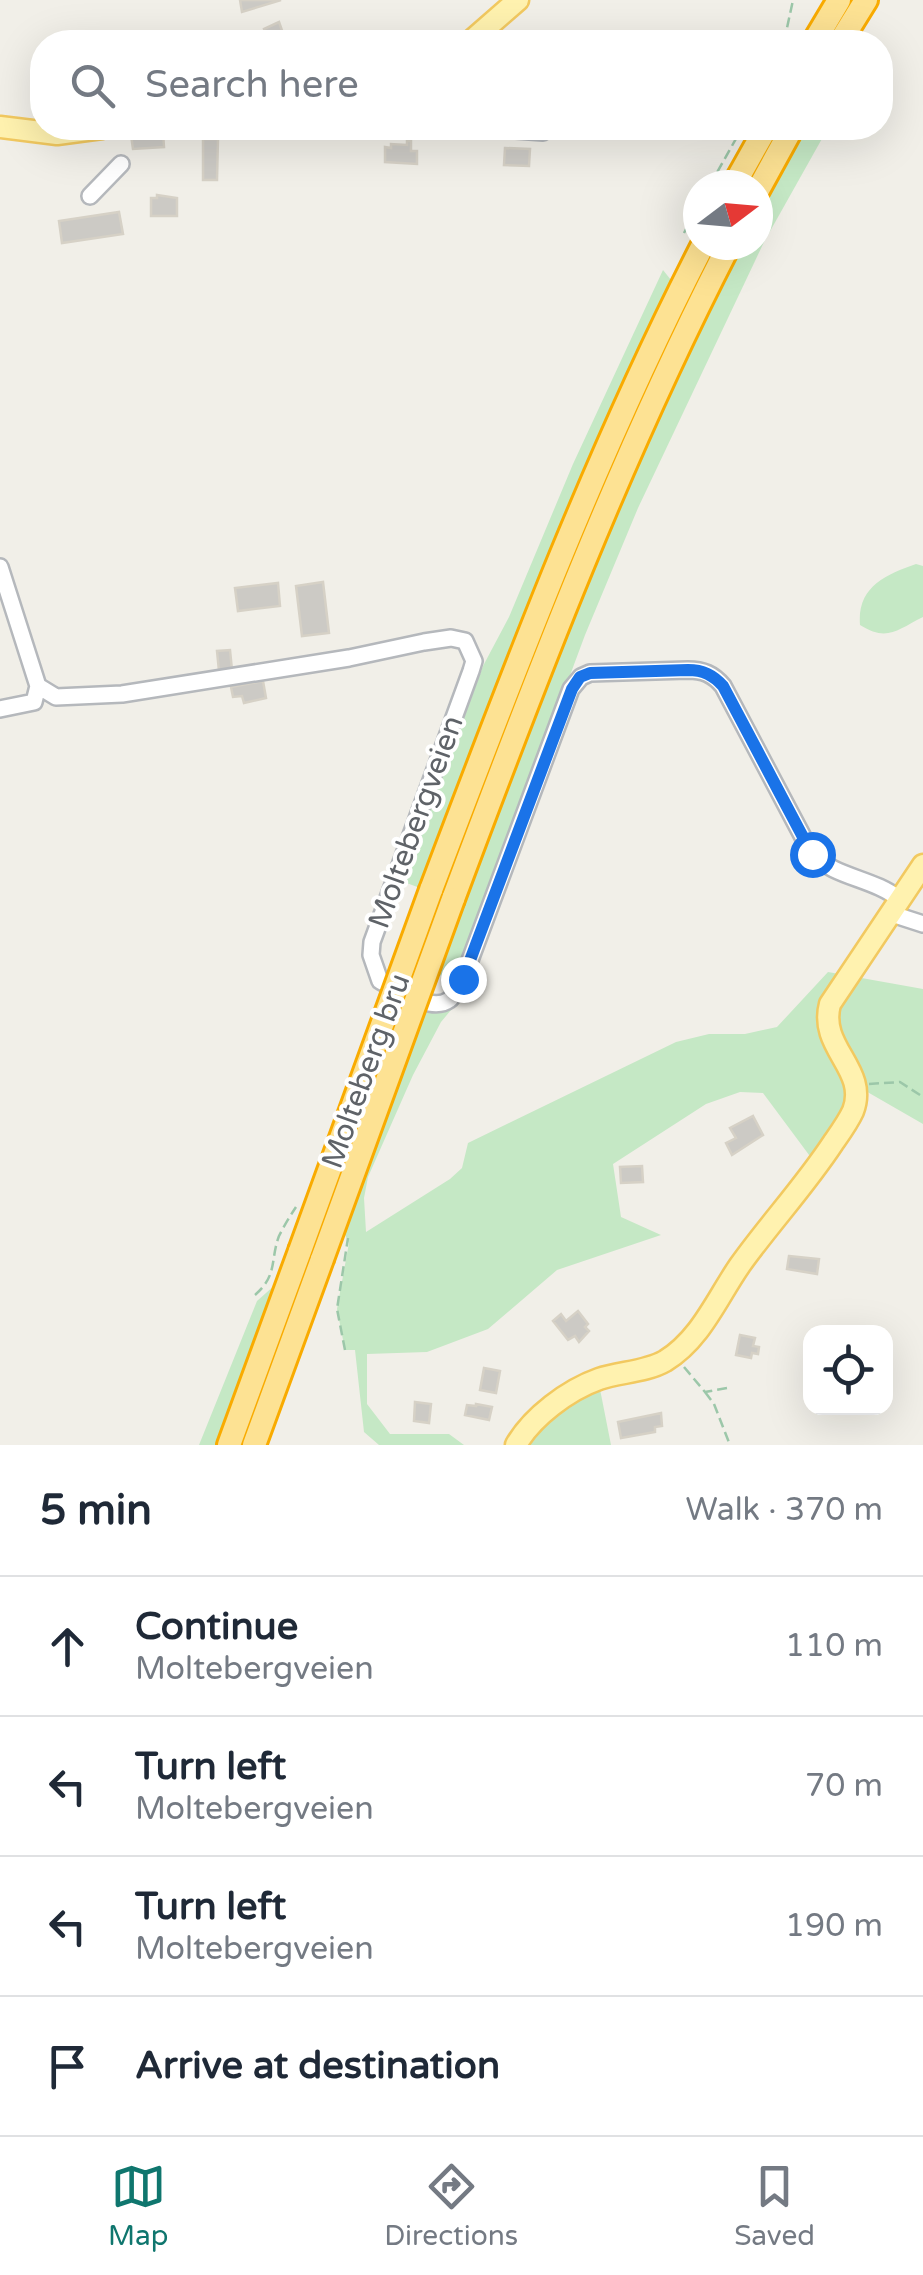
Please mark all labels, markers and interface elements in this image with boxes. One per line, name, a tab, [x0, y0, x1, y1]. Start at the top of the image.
search box	[30, 30, 893, 140]
icon: search	[65, 58, 120, 113]
text: Search here	[145, 62, 359, 108]
north arrow	[683, 170, 773, 260]
street label: Moltebergveien	[360, 711, 472, 933]
route start	[790, 832, 836, 878]
route end	[441, 957, 487, 1003]
street label: Molteberg bru	[314, 968, 418, 1174]
map controls	[803, 1325, 893, 1415]
button: locate	[803, 1325, 893, 1415]
text: 5 min	[40, 1485, 152, 1536]
text: Walk · 370 m	[686, 1491, 883, 1529]
text: Continue	[135, 1604, 298, 1650]
icon: ahead	[40, 1619, 95, 1674]
text: 110 m	[785, 1627, 883, 1665]
text: Moltebergveien	[135, 1650, 374, 1688]
text: Turn left	[135, 1744, 286, 1790]
icon: left	[40, 1759, 95, 1814]
text: 70 m	[805, 1767, 883, 1805]
text: Moltebergveien	[135, 1790, 374, 1828]
text: Turn left	[135, 1884, 286, 1930]
icon: left	[40, 1899, 95, 1954]
text: 190 m	[785, 1907, 883, 1945]
text: Moltebergveien	[135, 1930, 374, 1968]
icon: arrive	[40, 2039, 95, 2094]
text: Arrive at destination	[135, 2043, 500, 2089]
tab: Map	[108, 2159, 168, 2253]
tab: Directions	[384, 2159, 518, 2253]
tab: Saved	[734, 2159, 815, 2253]

